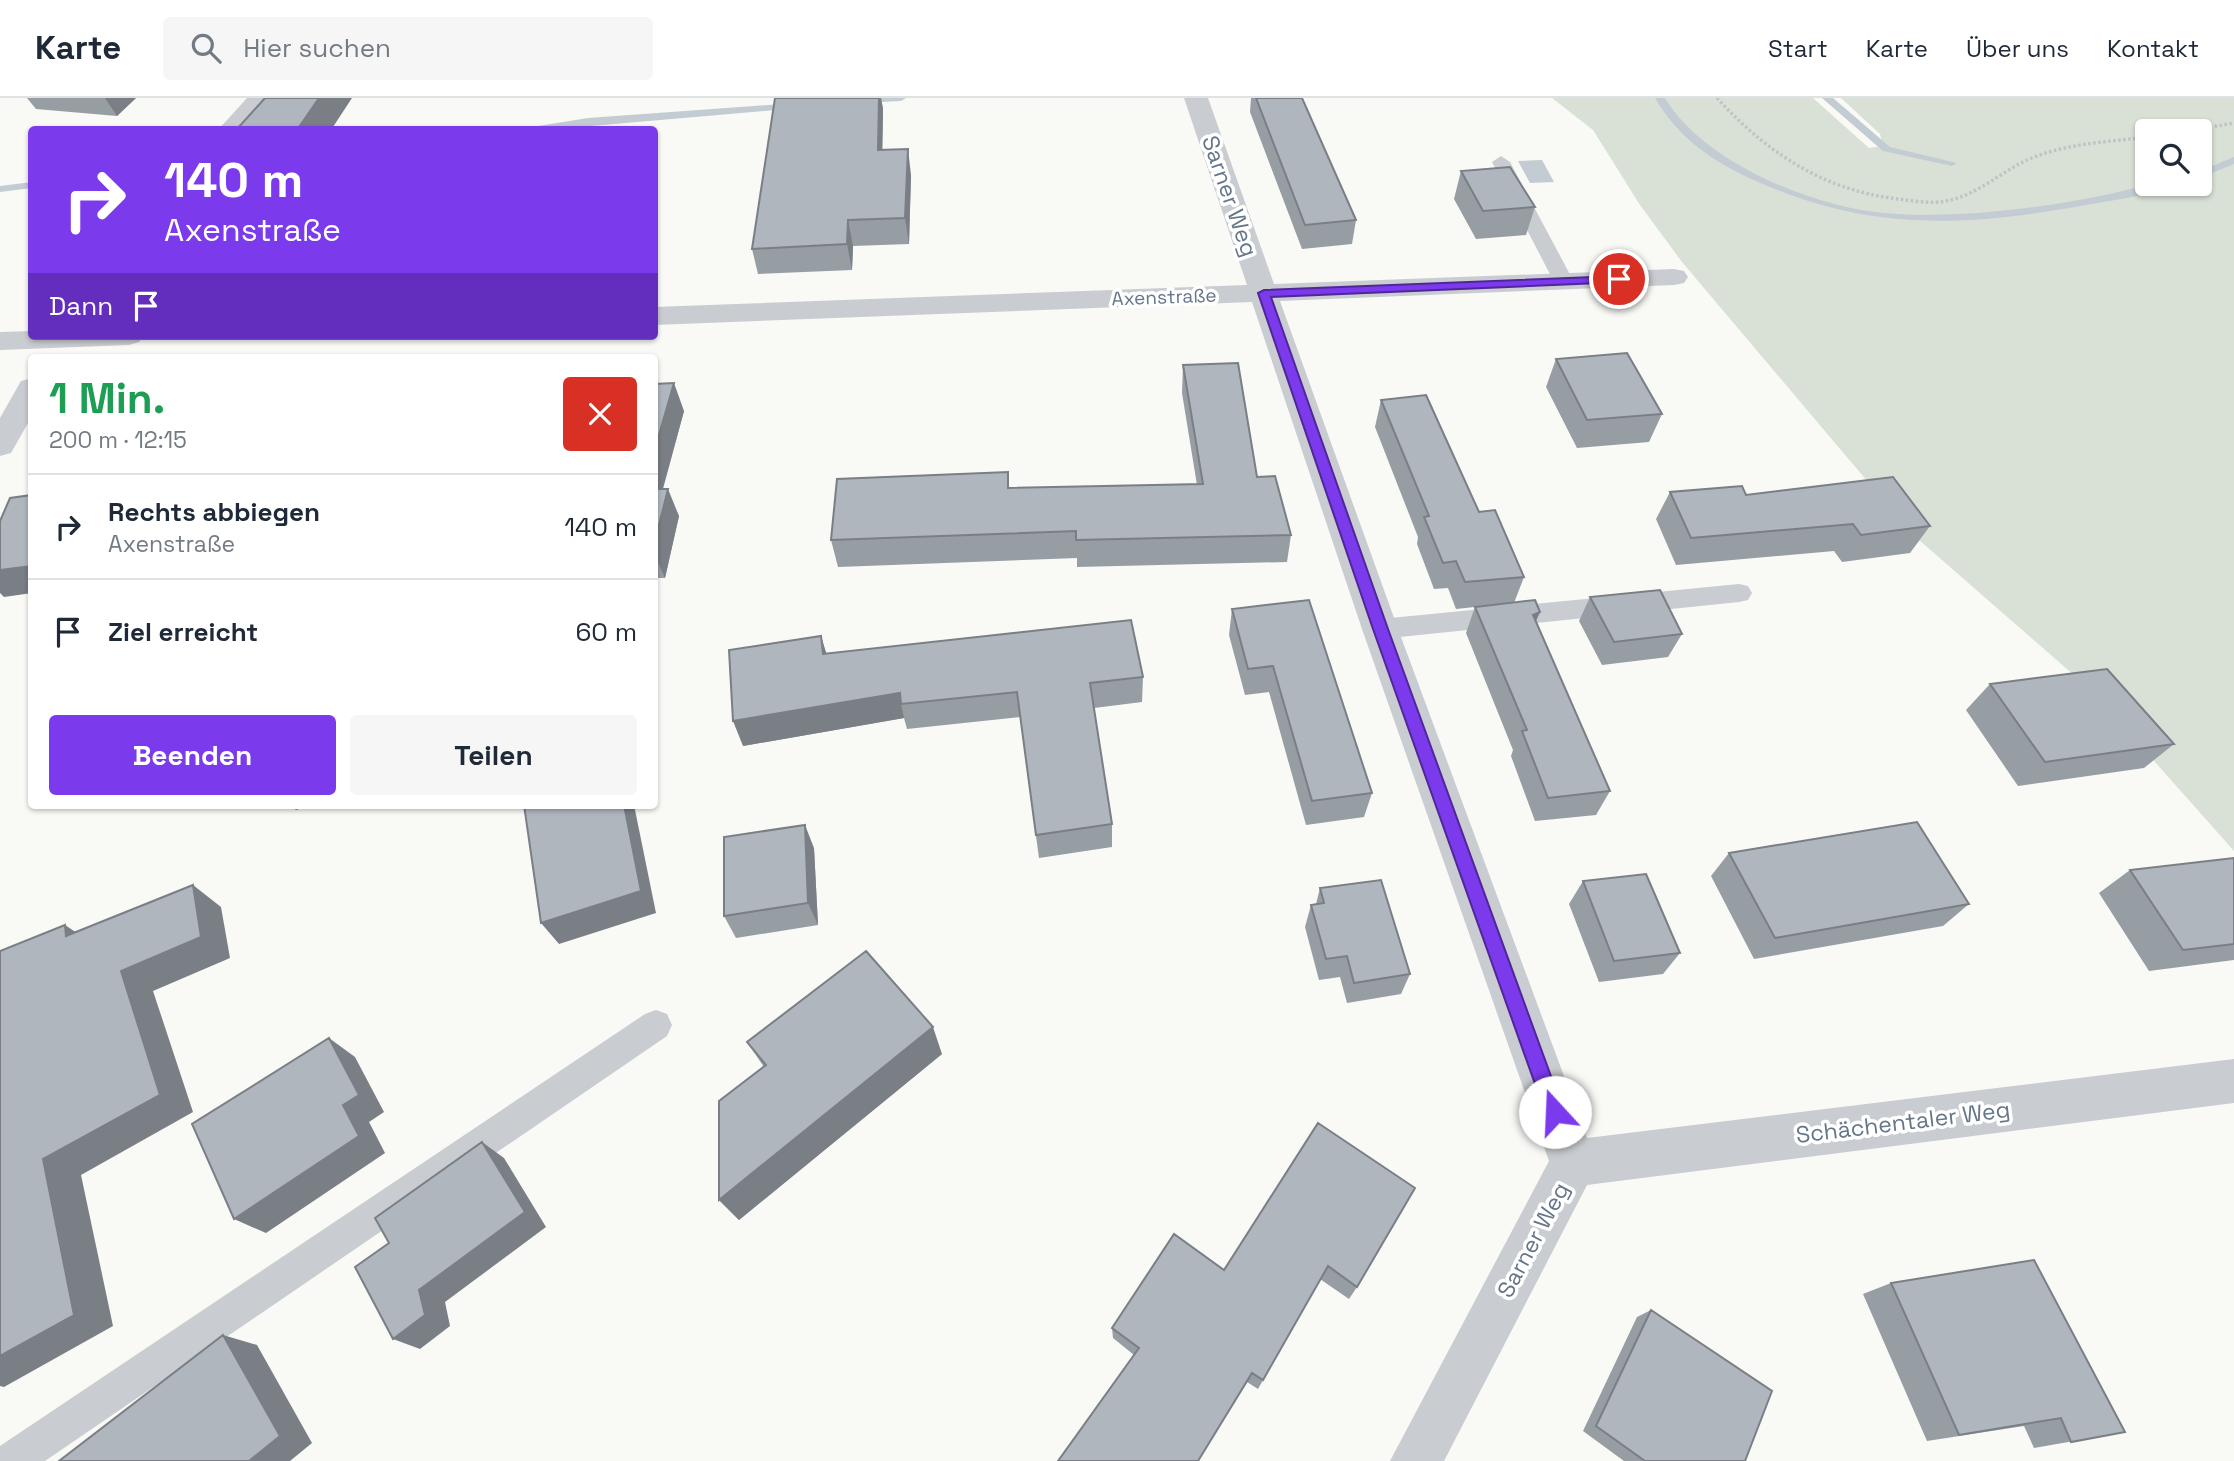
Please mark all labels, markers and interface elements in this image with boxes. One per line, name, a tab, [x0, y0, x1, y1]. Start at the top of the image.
search box	[163, 17, 653, 80]
text: Karte	[35, 27, 121, 69]
icon: search	[187, 29, 225, 67]
text: Hier suchen	[243, 31, 391, 65]
text: Start	[1768, 33, 1828, 64]
text: Karte	[1866, 33, 1928, 64]
text: Über uns	[1966, 33, 2069, 64]
text: Kontakt	[2107, 33, 2199, 64]
map controls	[2135, 119, 2212, 196]
button: search	[2135, 119, 2212, 196]
street label: Sarner Weg	[1195, 131, 1265, 261]
text: 140 m	[164, 149, 303, 211]
icon: right	[49, 154, 140, 245]
text: Axenstraße	[164, 210, 341, 250]
pin	[1589, 249, 1649, 309]
icon: arrive	[1600, 260, 1638, 298]
street label: Axenstraße	[1111, 283, 1217, 311]
icon: arrive	[127, 287, 165, 325]
text: Dann	[49, 289, 113, 323]
text: 1 Min.	[49, 372, 165, 425]
button: close	[563, 377, 637, 451]
text: 200 m · 12:15	[49, 425, 187, 455]
text: Rechts abbiegen	[108, 495, 320, 529]
icon: right	[49, 508, 87, 546]
text: 140 m	[564, 510, 637, 544]
text: Axenstraße	[108, 529, 235, 559]
icon: arrive	[49, 613, 87, 651]
text: Ziel erreicht	[108, 615, 258, 649]
text: 60 m	[575, 615, 637, 649]
button: Beenden	[49, 715, 336, 795]
button: Teilen	[350, 715, 637, 795]
position arrow	[1518, 1075, 1592, 1149]
street label: Schächentaler Weg	[1794, 1094, 2012, 1150]
street label: Sarner Weg	[1490, 1177, 1576, 1303]

